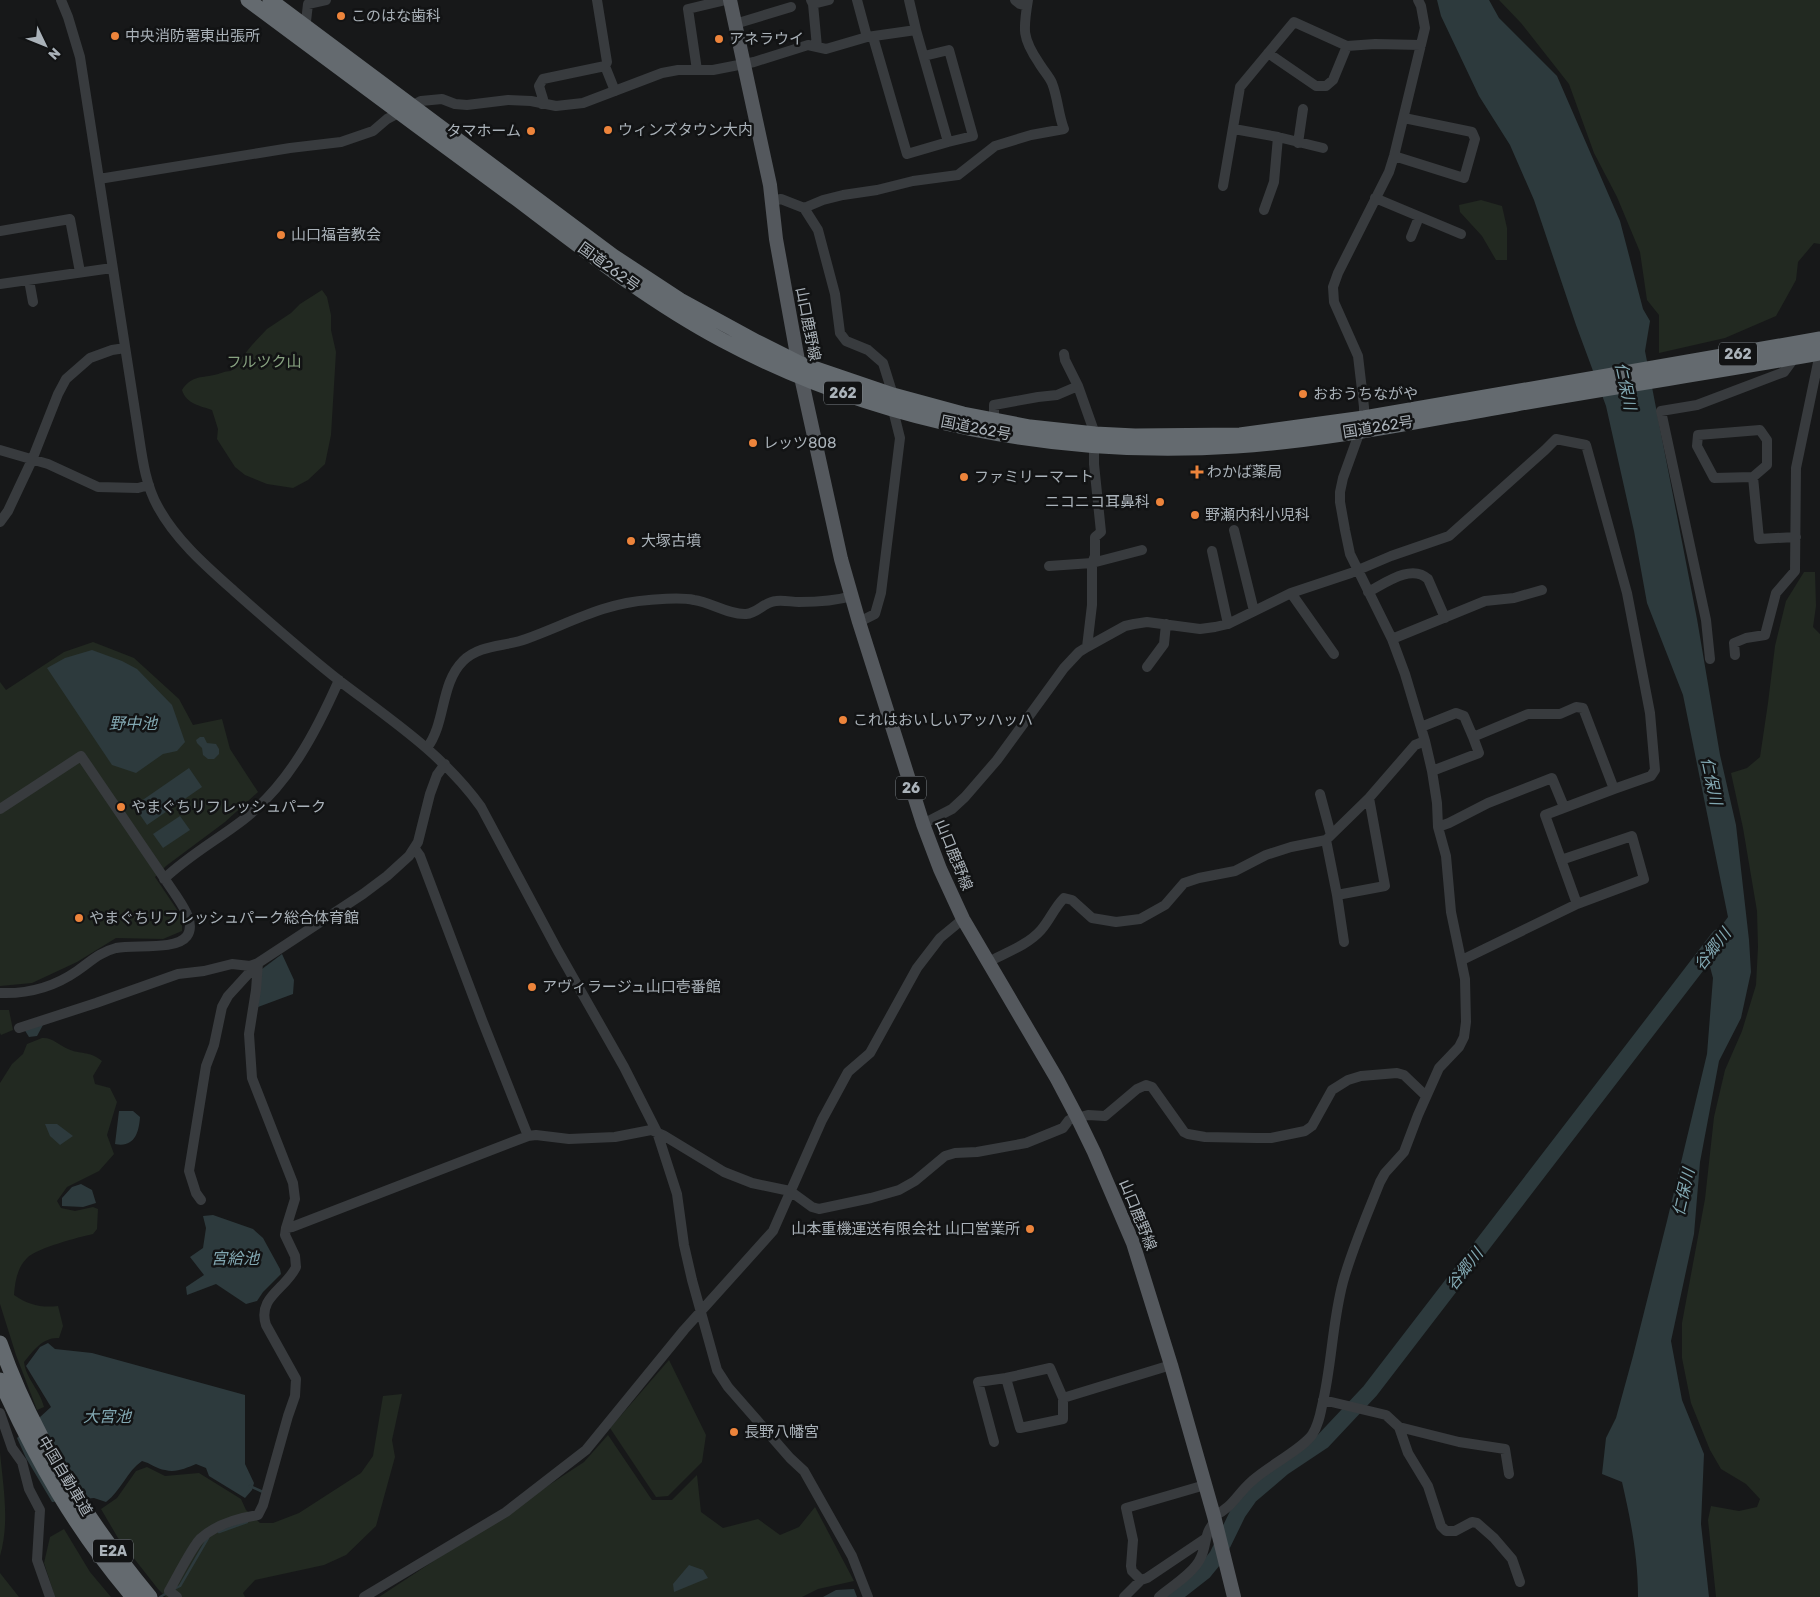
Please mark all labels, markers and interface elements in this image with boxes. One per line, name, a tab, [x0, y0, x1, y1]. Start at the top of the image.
place label: このはな歯科	[351, 7, 441, 25]
marker: このはな歯科	[335, 10, 347, 22]
north arrow	[20, 20, 70, 70]
place label: 中央消防署東出張所	[125, 27, 260, 45]
marker: 中央消防署東出張所	[109, 30, 121, 42]
place label: アネラウイ	[729, 30, 804, 48]
marker: アネラウイ	[713, 33, 725, 45]
text: N	[44, 44, 64, 63]
place label: ウィンズタウン大内	[618, 121, 753, 139]
place label: タマホーム	[446, 122, 521, 140]
marker: ウィンズタウン大内	[602, 124, 614, 136]
marker: タマホーム	[525, 125, 537, 137]
place label: 山口福音教会	[291, 226, 381, 244]
marker: 山口福音教会	[275, 229, 287, 241]
street label: 国道262号	[575, 239, 643, 295]
street label: 山口鹿野線	[792, 285, 824, 363]
road number: 262	[1719, 342, 1757, 366]
park label: フルツク山	[226, 353, 302, 371]
water label: 仁保川	[1611, 361, 1640, 414]
road number: 262	[824, 382, 862, 404]
place label: おおうちながや	[1313, 385, 1418, 403]
marker: おおうちながや	[1297, 388, 1309, 400]
street label: 国道262号	[939, 412, 1013, 444]
street label: 国道262号	[1341, 413, 1415, 441]
place label: レッツ808	[763, 434, 837, 452]
marker: レッツ808	[747, 437, 759, 449]
place label: わかば薬局	[1207, 463, 1282, 481]
marker: わかば薬局	[1191, 466, 1203, 478]
place label: ファミリーマート	[974, 468, 1094, 486]
marker: ファミリーマート	[958, 471, 970, 483]
place label: ニコニコ耳鼻科	[1045, 493, 1150, 511]
marker: ニコニコ耳鼻科	[1154, 496, 1166, 508]
place label: 野瀬内科小児科	[1205, 506, 1310, 524]
marker: 野瀬内科小児科	[1189, 509, 1201, 521]
place label: 大塚古墳	[641, 532, 701, 550]
marker: 大塚古墳	[625, 535, 637, 547]
place label: これはおいしいアッハッハ	[853, 711, 1033, 729]
water label: 野中池	[109, 714, 159, 733]
marker: これはおいしいアッハッハ	[837, 714, 849, 726]
water label: 仁保川	[1697, 756, 1726, 809]
road number: 26	[896, 776, 926, 800]
place label: やまぐちリフレッシュパーク	[131, 798, 326, 816]
marker: やまぐちリフレッシュパーク	[115, 801, 127, 813]
street label: 山口鹿野線	[932, 817, 976, 893]
place label: やまぐちリフレッシュパーク総合体育館	[89, 909, 359, 927]
marker: やまぐちリフレッシュパーク総合体育館	[73, 912, 85, 924]
water label: 谷郷川	[1690, 923, 1736, 974]
place label: アヴィラージュ山口壱番館	[542, 978, 721, 996]
marker: アヴィラージュ山口壱番館	[526, 981, 538, 993]
water label: 仁保川	[1669, 1165, 1699, 1218]
street label: 山口鹿野線	[1116, 1177, 1160, 1253]
place label: 山本重機運送有限会社 山口営業所	[791, 1220, 1020, 1238]
marker: 山本重機運送有限会社 山口営業所	[1024, 1223, 1036, 1235]
water label: 谷郷川	[1442, 1243, 1488, 1294]
water label: 宮給池	[211, 1249, 261, 1268]
water label: 大宮池	[83, 1407, 133, 1426]
place label: 長野八幡宮	[744, 1423, 819, 1441]
marker: 長野八幡宮	[728, 1426, 740, 1438]
street label: 中国自動車道	[34, 1433, 96, 1519]
road number: E2A	[93, 1540, 133, 1562]

